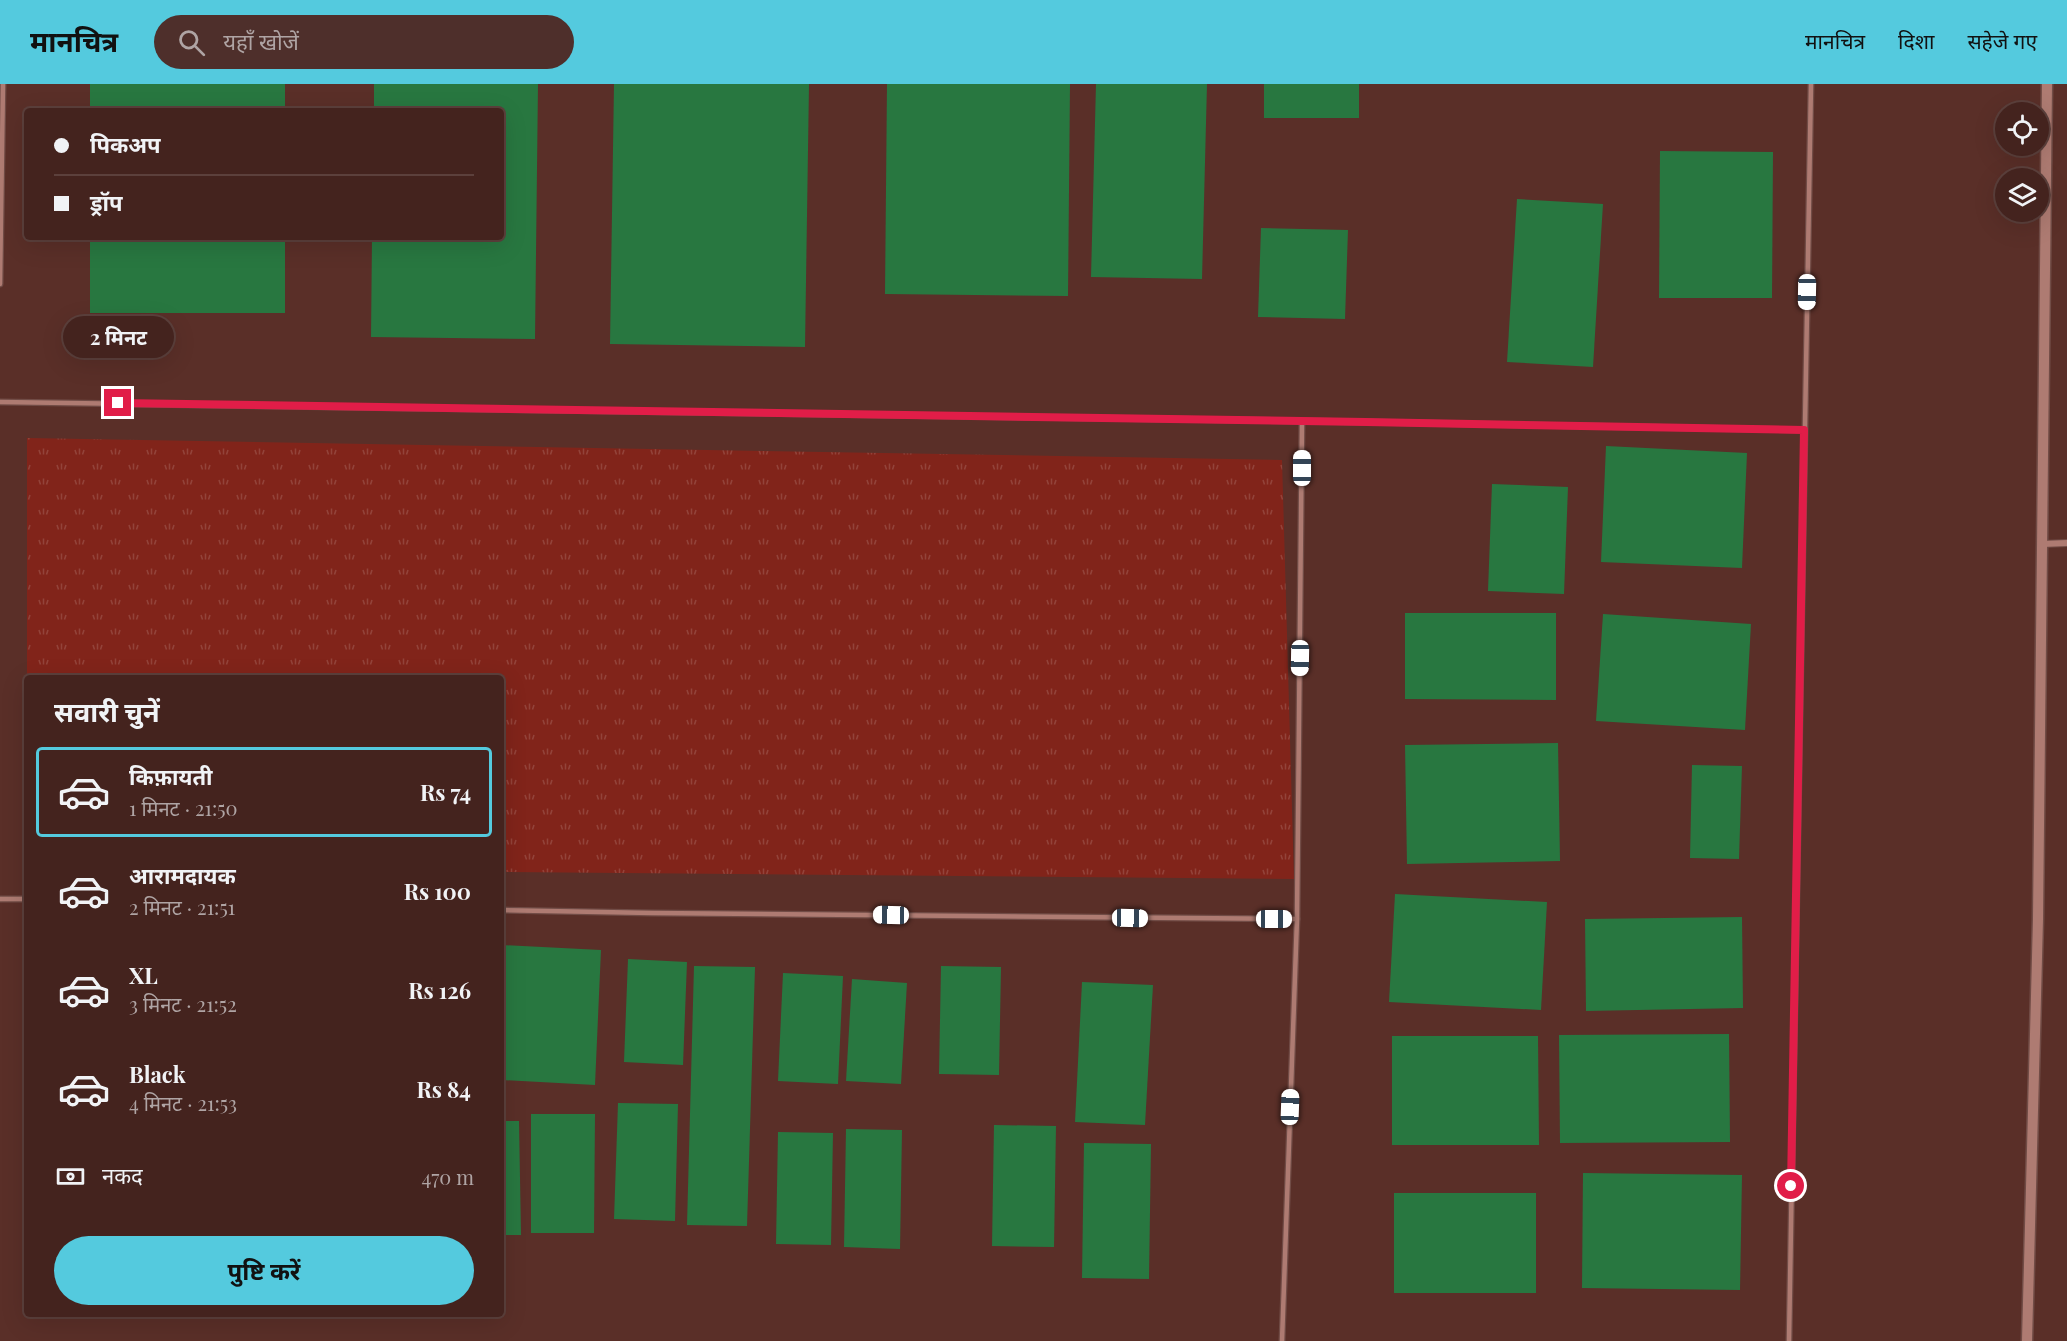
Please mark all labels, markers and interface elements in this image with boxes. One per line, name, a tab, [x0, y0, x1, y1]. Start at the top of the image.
search box	[154, 15, 574, 69]
text: मानचित्र	[30, 22, 118, 59]
icon: search	[175, 26, 208, 59]
text: यहाँ खोजें	[223, 26, 299, 56]
text: मानचित्र	[1805, 26, 1865, 54]
text: दिशा	[1898, 26, 1934, 54]
text: सहेजे गए	[1967, 26, 2037, 54]
map controls	[1995, 102, 2049, 222]
button: locate	[1995, 102, 2049, 156]
text: पिकअप	[90, 129, 161, 159]
button: layers	[1995, 168, 2049, 222]
text: ड्रॉप	[90, 187, 123, 217]
car	[1798, 274, 1816, 310]
callout: 2 मिनट	[63, 316, 174, 358]
text: 2 मिनट	[90, 323, 147, 350]
route end	[104, 389, 131, 416]
car	[1293, 450, 1311, 486]
car	[1291, 640, 1309, 676]
text: सवारी चुनें	[54, 693, 160, 729]
text: किफ़ायती	[129, 761, 213, 791]
icon: car	[57, 765, 111, 819]
text: Rs 74	[420, 777, 471, 807]
text: 1 मिनट · 21:50	[129, 794, 238, 821]
text: आरामदायक	[129, 860, 236, 890]
icon: car	[57, 864, 111, 918]
text: Rs 100	[404, 876, 471, 906]
text: 2 मिनट · 21:51	[129, 893, 235, 920]
car	[873, 906, 909, 924]
car	[1112, 909, 1148, 927]
car	[1256, 910, 1292, 928]
text: XL	[129, 960, 158, 990]
icon: car	[57, 963, 111, 1017]
text: Rs 126	[408, 975, 471, 1005]
text: 3 मिनट · 21:52	[129, 990, 237, 1017]
text: Black	[129, 1059, 186, 1089]
icon: car	[57, 1062, 111, 1116]
text: Rs 84	[417, 1074, 471, 1104]
text: 4 मिनट · 21:53	[129, 1089, 237, 1116]
car	[1280, 1089, 1300, 1125]
icon: cash	[54, 1160, 87, 1193]
text: नकद	[102, 1160, 143, 1190]
text: 470 m	[422, 1163, 474, 1190]
route start	[1777, 1172, 1804, 1199]
button: पुष्टि करें	[54, 1236, 474, 1305]

